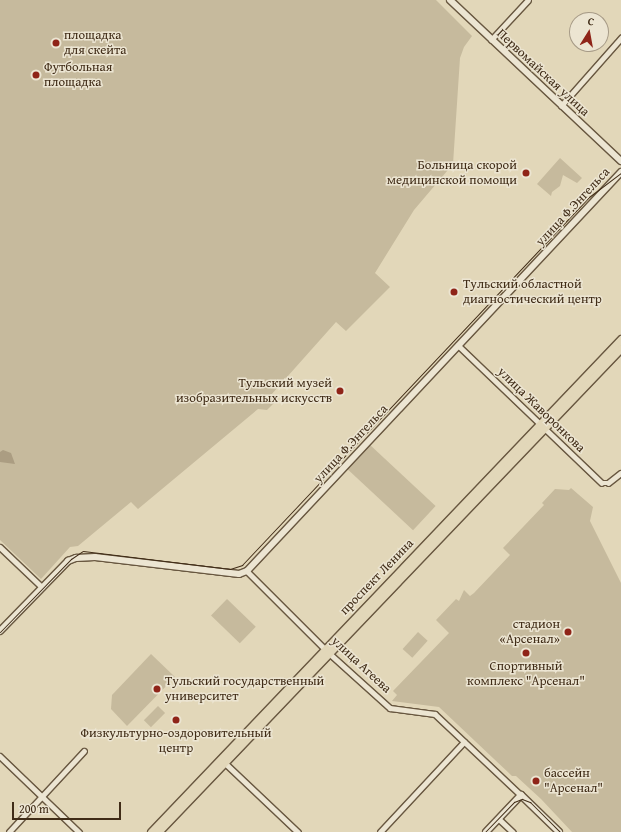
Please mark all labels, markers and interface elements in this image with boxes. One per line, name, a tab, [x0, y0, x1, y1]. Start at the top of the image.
north arrow	[569, 12, 609, 52]
text: С	[587, 13, 596, 30]
street label: Первомайская улица	[493, 26, 593, 120]
place label: площадка для скейта	[64, 28, 127, 59]
marker: площадка для скейта	[51, 38, 61, 48]
place label: Футбольная площадка	[44, 60, 112, 91]
marker: Футбольная площадка	[31, 70, 41, 80]
place label: Больница скорой медицинской помощи	[387, 158, 517, 189]
street label: улица Ф.Энгельса	[533, 165, 613, 249]
marker: Больница скорой медицинской помощи	[520, 167, 532, 179]
place label: Тульский областной диагностический центр	[463, 277, 602, 308]
marker: Тульский областной диагностический центр	[448, 286, 460, 298]
street label: улица Жаворонкова	[494, 364, 588, 456]
place label: Тульский музей изобразительных искусств	[176, 376, 332, 407]
marker: Тульский музей изобразительных искусств	[335, 386, 345, 396]
street label: улица Ф.Энгельса	[311, 402, 391, 486]
street label: проспект Ленина	[337, 536, 417, 618]
place label: стадион «Арсенал»	[499, 617, 560, 648]
marker: стадион «Арсенал»	[563, 627, 573, 637]
street label: улица Агеева	[328, 633, 394, 697]
marker: Спортивный комплекс "Арсенал"	[521, 648, 531, 658]
place label: Спортивный комплекс "Арсенал"	[467, 659, 585, 690]
place label: Тульский государственный университет	[165, 674, 324, 705]
marker: Тульский государственный университет	[152, 684, 162, 694]
marker: Физкультурно-оздоровительный центр	[171, 715, 181, 725]
place label: Физкультурно-оздоровительный центр	[81, 726, 271, 757]
place label: бассейн "Арсенал"	[544, 766, 603, 797]
marker: бассейн "Арсенал"	[531, 776, 541, 786]
scale bar	[14, 794, 123, 820]
text: 200 m	[19, 800, 49, 817]

